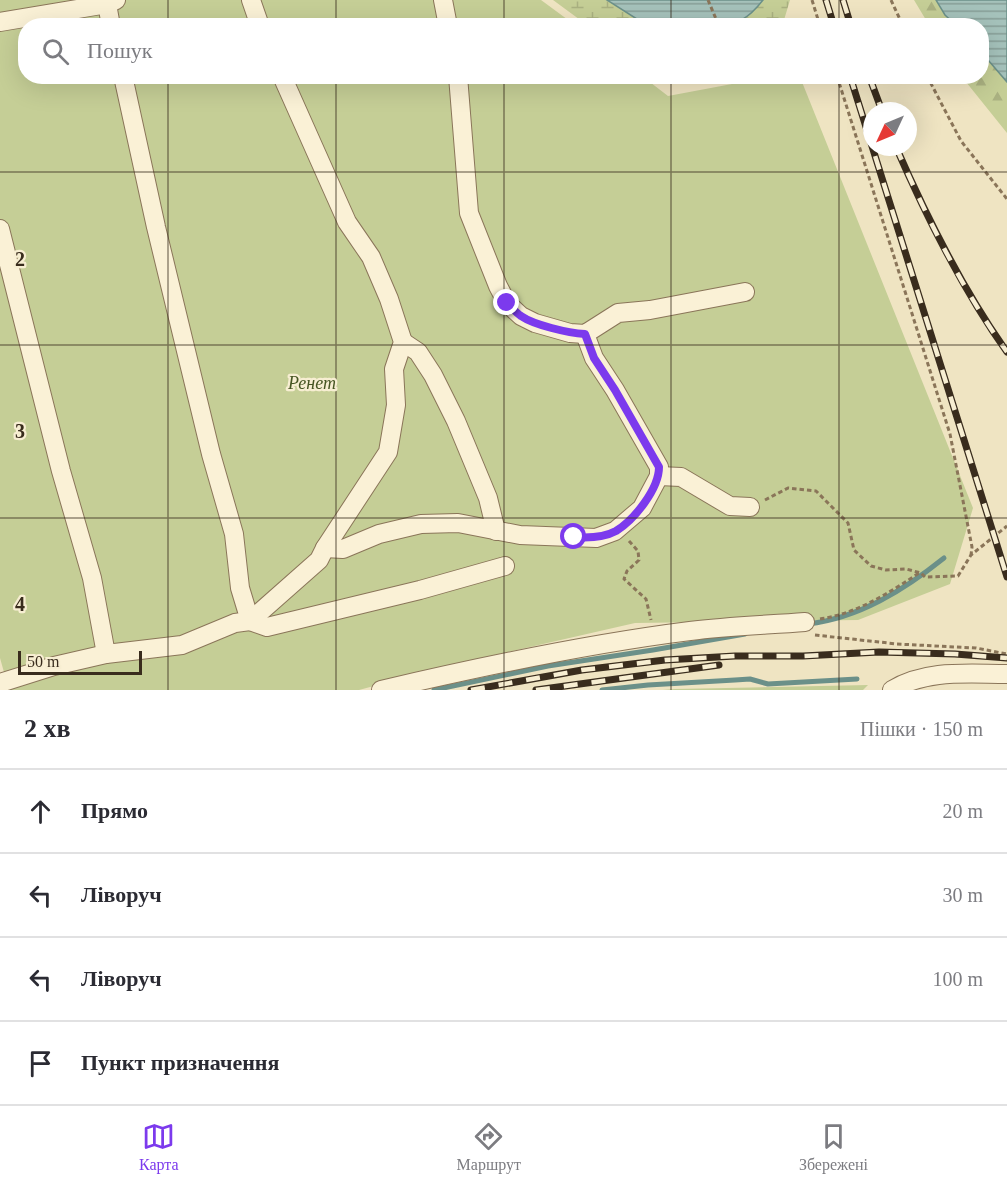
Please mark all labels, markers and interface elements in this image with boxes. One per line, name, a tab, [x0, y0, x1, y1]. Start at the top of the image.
search box	[18, 18, 989, 84]
icon: search	[39, 35, 72, 68]
text: Пошук	[87, 38, 153, 63]
north arrow	[863, 102, 917, 156]
text: 2	[15, 248, 25, 270]
route end	[493, 289, 519, 315]
park label: Ренет	[287, 373, 336, 393]
text: 3	[15, 420, 25, 442]
route start	[560, 523, 586, 549]
text: 4	[15, 593, 25, 615]
scale bar	[18, 648, 142, 676]
text: 50 m	[27, 653, 59, 670]
text: 2 хв	[24, 714, 71, 743]
text: Пішки · 150 m	[860, 718, 983, 740]
icon: ahead	[24, 795, 57, 828]
text: Прямо	[81, 798, 148, 823]
text: 20 m	[942, 800, 983, 822]
icon: left	[24, 879, 57, 912]
text: Ліворуч	[81, 882, 162, 907]
text: 30 m	[942, 884, 983, 906]
icon: left	[24, 963, 57, 996]
text: Ліворуч	[81, 966, 162, 991]
text: 100 m	[932, 968, 983, 990]
icon: arrive	[24, 1047, 57, 1080]
text: Пункт призначення	[81, 1050, 279, 1075]
tab: Карта	[139, 1120, 179, 1174]
tab: Маршрут	[457, 1120, 521, 1174]
tab: Збережені	[799, 1120, 868, 1174]

